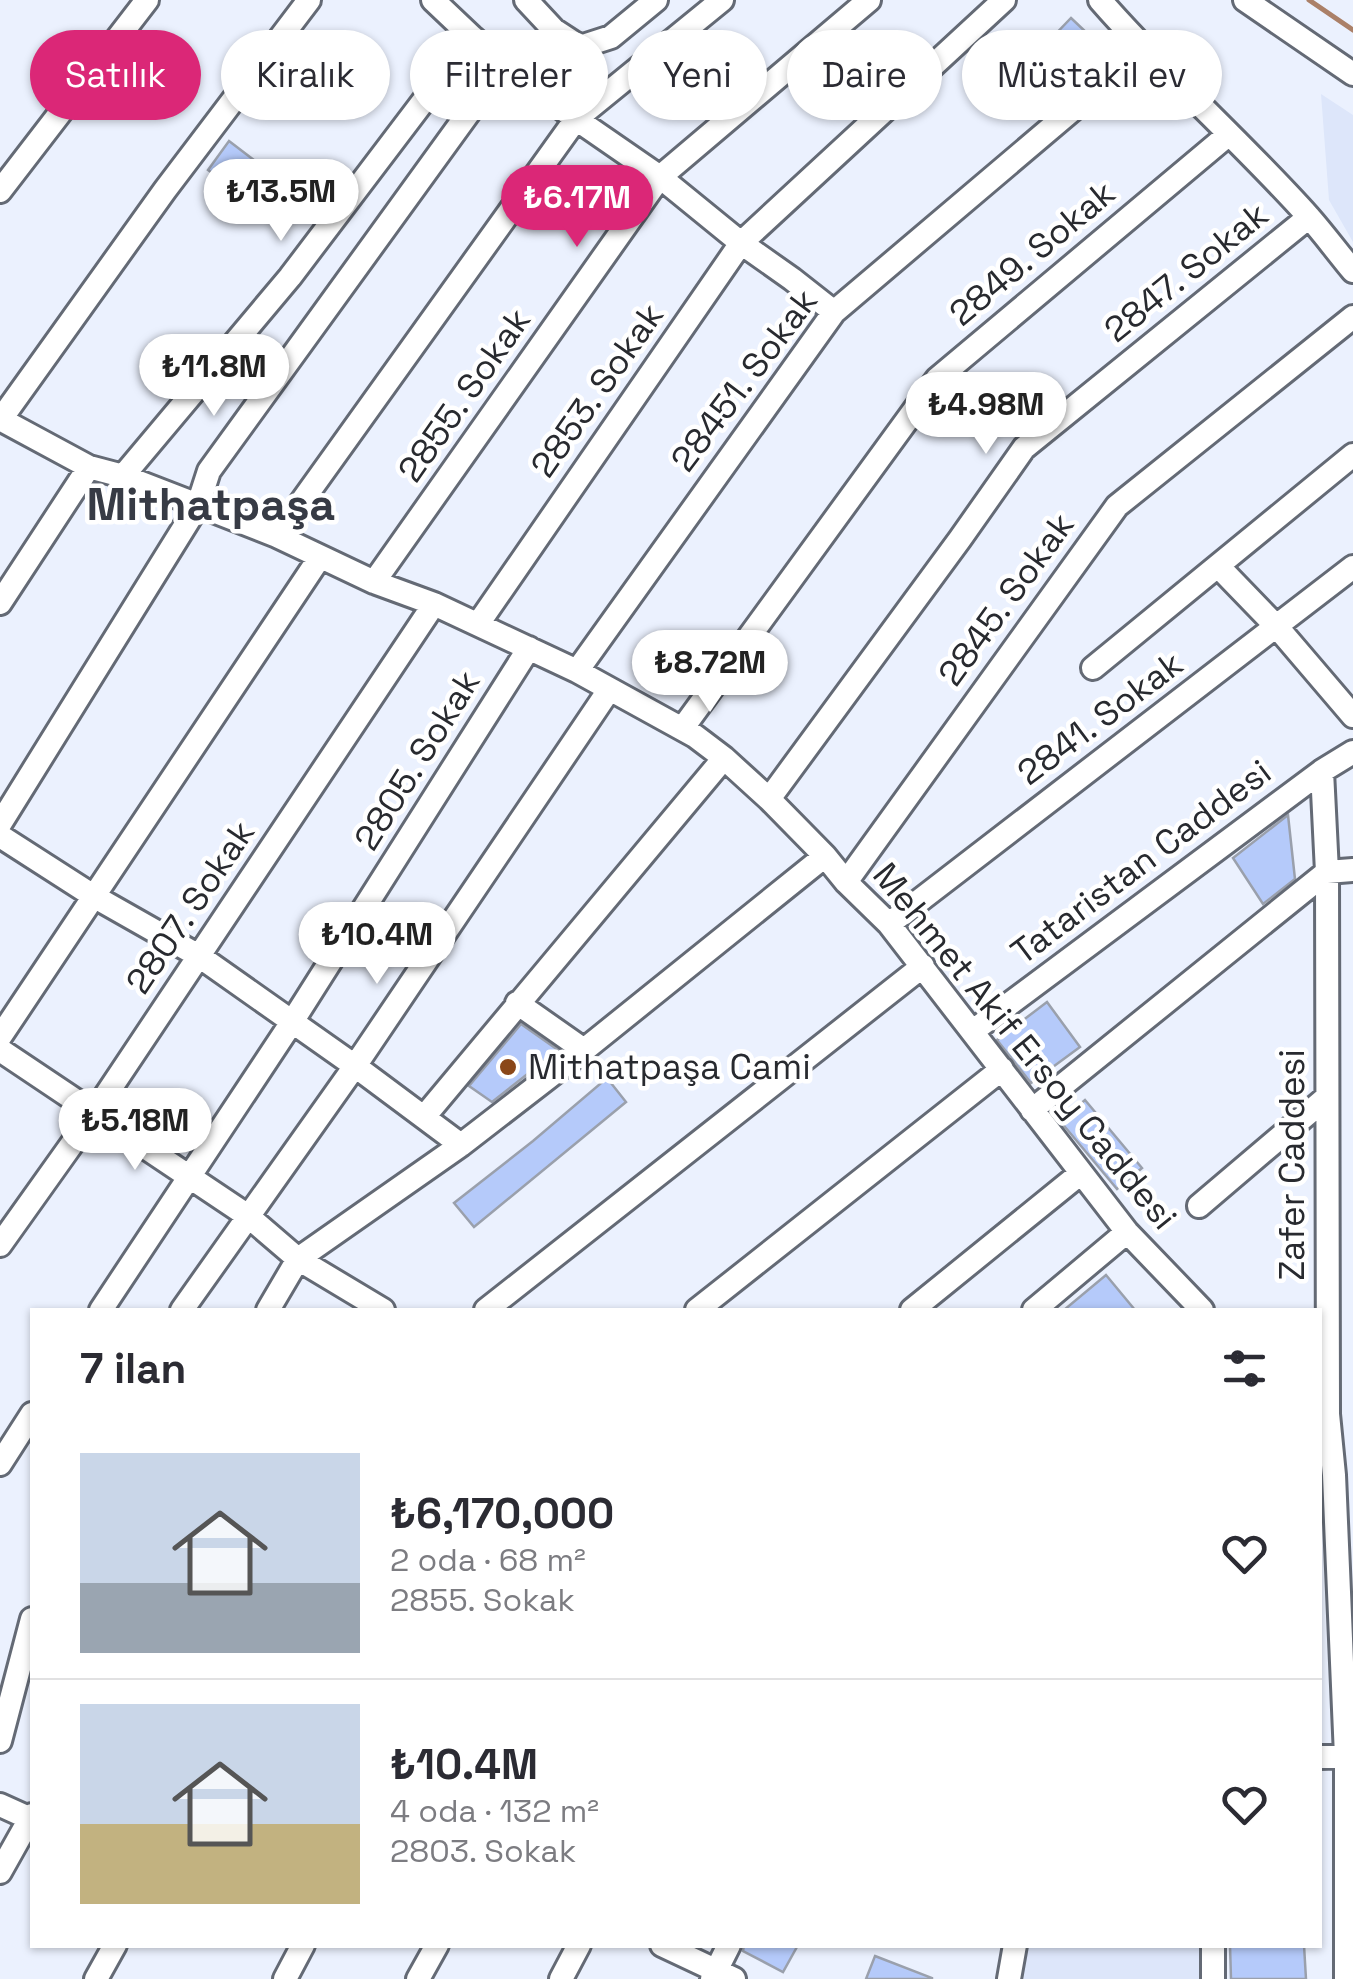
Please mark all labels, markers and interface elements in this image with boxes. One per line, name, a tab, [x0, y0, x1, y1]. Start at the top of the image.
chip: Satılık	[30, 30, 201, 120]
chip: Kiralık	[221, 30, 390, 120]
chip: Filtreler	[410, 30, 608, 120]
chip: Yeni	[628, 30, 767, 120]
chip: Daire	[787, 30, 942, 120]
chip: Müstakil ev	[962, 30, 1222, 120]
pin: ₺13.5M	[200, 159, 362, 244]
pin: ₺6.17M	[496, 165, 658, 250]
text: ₺13.5M	[226, 171, 336, 211]
street label: 2849. Sokak	[940, 171, 1124, 335]
text: ₺6.17M	[523, 177, 631, 217]
street label: 2847. Sokak	[1095, 192, 1277, 351]
street label: 28451. Sokak	[661, 280, 827, 480]
street label: 2853. Sokak	[521, 294, 673, 485]
street label: 2855. Sokak	[388, 300, 540, 490]
pin: ₺11.8M	[133, 334, 295, 419]
text: ₺11.8M	[161, 346, 267, 386]
pin: ₺4.98M	[905, 372, 1067, 457]
text: ₺4.98M	[928, 384, 1044, 424]
district label: Mithatpaşa	[87, 476, 335, 533]
street label: 2845. Sokak	[929, 504, 1084, 694]
pin: ₺8.72M	[629, 630, 791, 715]
street label: 2841. Sokak	[1009, 641, 1192, 794]
text: ₺8.72M	[654, 642, 766, 682]
street label: 2805. Sokak	[344, 662, 490, 858]
street label: Tataristan Caddesi	[1002, 750, 1280, 974]
street label: 2807. Sokak	[116, 812, 264, 1002]
street label: Mehmet Akif Ersoy Caddesi	[863, 854, 1187, 1238]
pin: ₺10.4M	[296, 902, 458, 987]
text: ₺10.4M	[321, 914, 433, 954]
place label: Mithatpaşa Cami	[528, 1045, 811, 1089]
street label: Zafer Caddesi	[1270, 1049, 1314, 1281]
marker: Mithatpaşa Cami	[497, 1056, 519, 1078]
pin: ₺5.18M	[54, 1088, 216, 1173]
text: ₺5.18M	[81, 1100, 189, 1140]
icon: filters	[1217, 1341, 1272, 1396]
text: 7 ilan	[80, 1342, 186, 1395]
text: ₺6,170,000	[390, 1487, 614, 1540]
icon: home	[160, 1493, 280, 1613]
icon: heart	[1217, 1526, 1272, 1581]
text: 2 oda · 68 m²	[390, 1540, 586, 1580]
text: 2855. Sokak	[390, 1580, 575, 1620]
text: ₺10.4M	[390, 1738, 538, 1791]
icon: home	[160, 1744, 280, 1864]
icon: heart	[1217, 1777, 1272, 1832]
text: 4 oda · 132 m²	[390, 1791, 599, 1831]
text: 2803. Sokak	[390, 1831, 576, 1871]

